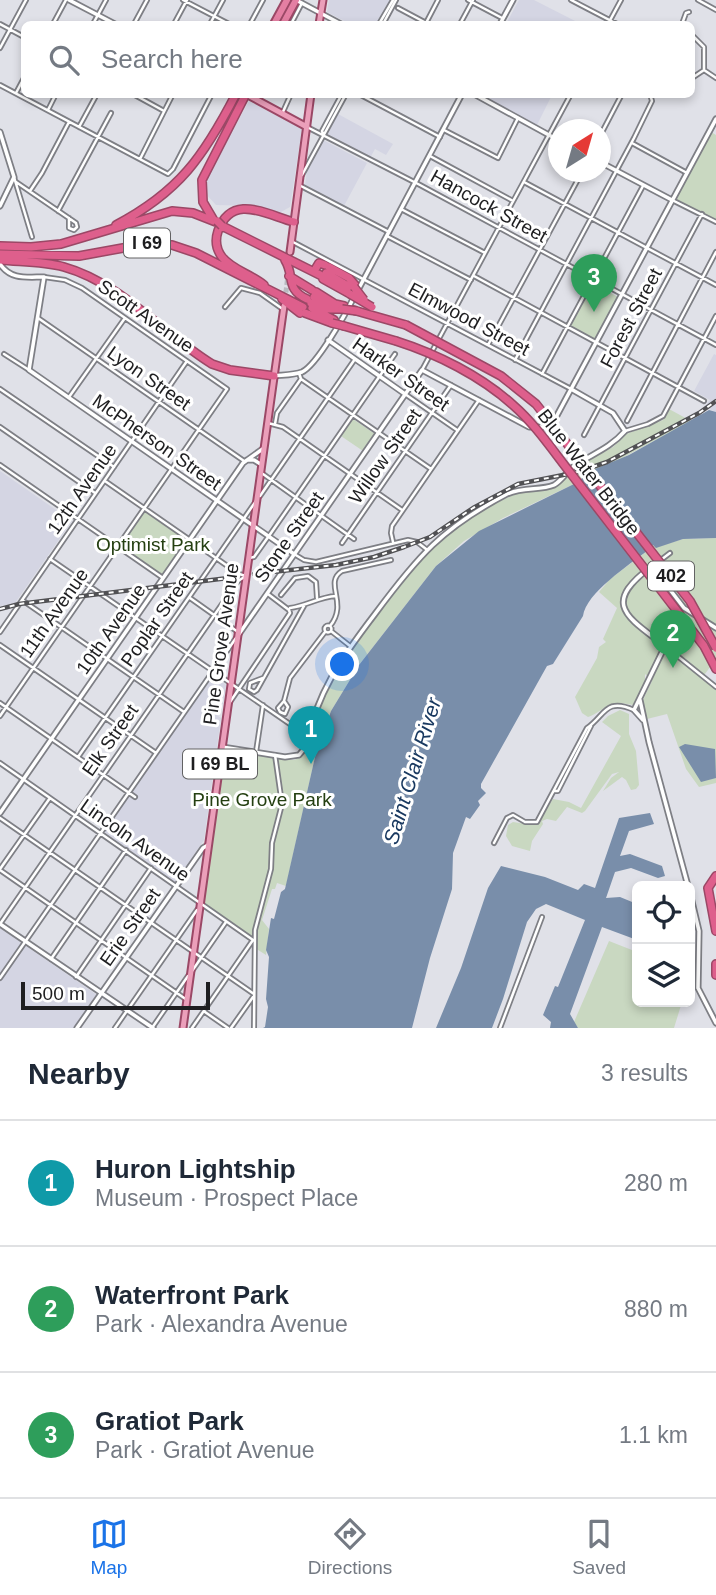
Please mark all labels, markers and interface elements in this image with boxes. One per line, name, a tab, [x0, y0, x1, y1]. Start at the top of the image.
search box	[21, 21, 695, 98]
icon: search	[45, 41, 83, 79]
text: Search here	[101, 44, 243, 74]
north arrow	[548, 119, 611, 182]
street label: Hancock Street	[427, 165, 552, 247]
road number: I 69	[124, 229, 170, 258]
pin: 3	[571, 254, 617, 312]
street label: Forest Street	[596, 264, 666, 371]
street label: Scott Avenue	[94, 275, 198, 357]
street label: Elmwood Street	[405, 278, 534, 360]
street label: Harker Street	[349, 333, 454, 415]
street label: Lyon Street	[103, 342, 195, 415]
street label: McPherson Street	[89, 390, 226, 495]
street label: Willow Street	[345, 404, 426, 507]
street label: Blue Water Bridge	[533, 405, 645, 539]
street label: 12th Avenue	[43, 440, 121, 538]
street label: Stone Street	[250, 487, 328, 586]
park label: Optimist Park	[96, 534, 211, 555]
street label: Pine Grove Avenue	[199, 562, 243, 726]
road number: 402	[648, 562, 694, 590]
street label: 11th Avenue	[16, 564, 92, 662]
street label: Poplar Street	[117, 567, 198, 670]
street label: 10th Avenue	[72, 580, 150, 678]
pin: 2	[650, 610, 696, 668]
your location	[325, 647, 359, 681]
water label: Saint Clair River	[379, 694, 445, 847]
street label: Elk Street	[78, 700, 143, 780]
pin: 1	[288, 706, 334, 764]
road number: I 69 BL	[183, 750, 257, 778]
park label: Pine Grove Park	[192, 789, 332, 810]
street label: Lincoln Avenue	[76, 795, 194, 885]
map controls	[632, 881, 695, 1007]
button: locate	[632, 881, 695, 944]
street label: Erie Street	[96, 884, 165, 970]
button: layers	[632, 944, 695, 1007]
scale bar	[21, 979, 210, 1011]
text: 500 m	[32, 983, 85, 1004]
text: Nearby	[28, 1057, 130, 1090]
text: 3 results	[601, 1060, 688, 1086]
text: Huron Lightship	[95, 1154, 296, 1184]
text: 1	[45, 1170, 57, 1196]
text: 280 m	[624, 1170, 688, 1196]
text: Museum · Prospect Place	[95, 1185, 358, 1211]
text: Waterfront Park	[95, 1280, 289, 1310]
text: 2	[45, 1296, 57, 1322]
text: 880 m	[624, 1296, 688, 1322]
text: Park · Alexandra Avenue	[95, 1311, 348, 1337]
text: Gratiot Park	[95, 1406, 244, 1436]
text: 3	[45, 1422, 57, 1448]
text: 1.1 km	[619, 1422, 688, 1448]
text: Park · Gratiot Avenue	[95, 1437, 314, 1463]
tab: Map	[90, 1515, 128, 1579]
tab: Directions	[308, 1515, 392, 1579]
tab: Saved	[572, 1515, 626, 1579]

